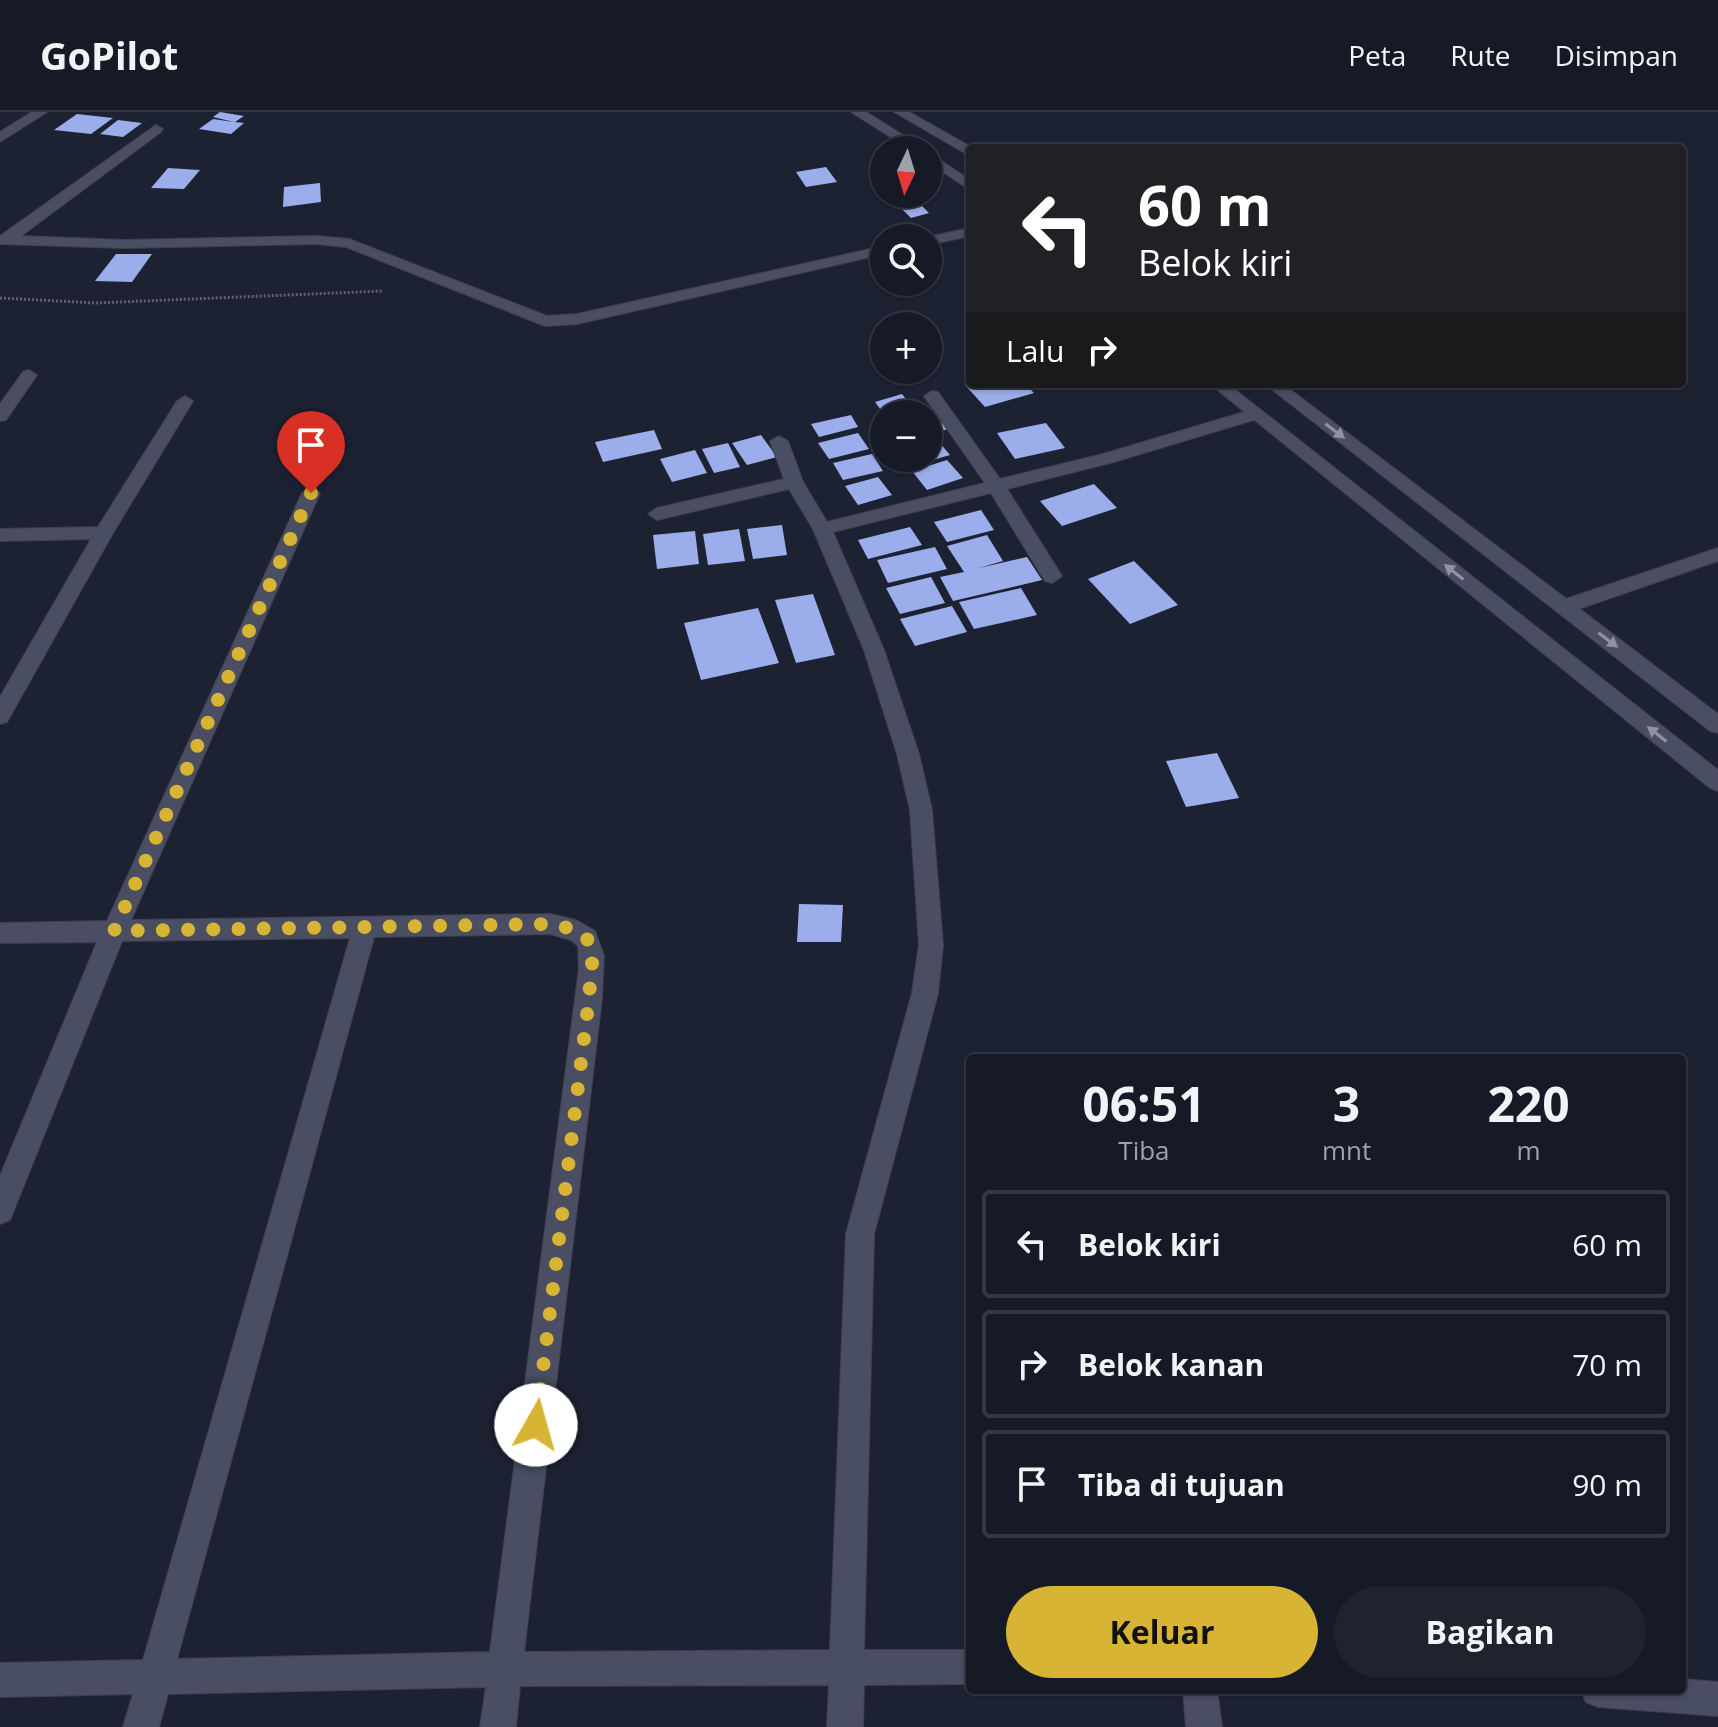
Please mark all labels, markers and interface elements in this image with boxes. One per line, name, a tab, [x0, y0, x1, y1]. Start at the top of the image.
text: GoPilot	[40, 29, 178, 81]
text: Peta	[1348, 36, 1406, 74]
text: Rute	[1450, 36, 1510, 74]
text: Disimpan	[1554, 36, 1678, 74]
north arrow	[870, 136, 942, 208]
map controls	[870, 136, 942, 472]
text: 60 m	[1138, 166, 1272, 242]
icon: left	[1006, 176, 1110, 280]
button: search	[870, 224, 942, 296]
text: Belok kiri	[1138, 238, 1292, 287]
button: +	[870, 312, 942, 384]
icon: right	[1080, 328, 1124, 372]
text: Lalu	[1006, 330, 1064, 371]
button: −	[870, 400, 942, 472]
pin	[277, 411, 345, 493]
icon: arrive	[289, 423, 333, 467]
one-way arrow	[1324, 423, 1345, 439]
one-way arrow	[1444, 564, 1464, 581]
one-way arrow	[1598, 632, 1618, 648]
one-way arrow	[1647, 726, 1667, 743]
text: 06:51	[1082, 1071, 1206, 1136]
text: 3	[1333, 1071, 1360, 1136]
text: 220	[1487, 1071, 1570, 1136]
text: Tiba	[1118, 1132, 1170, 1168]
text: mnt	[1322, 1132, 1371, 1168]
text: m	[1517, 1132, 1541, 1168]
icon: left	[1010, 1222, 1054, 1266]
text: Belok kiri	[1078, 1224, 1221, 1265]
text: 60 m	[1572, 1224, 1642, 1265]
icon: right	[1010, 1342, 1054, 1386]
text: Belok kanan	[1078, 1344, 1264, 1385]
text: 70 m	[1572, 1344, 1642, 1385]
position arrow	[494, 1383, 578, 1467]
icon: arrive	[1010, 1462, 1054, 1506]
text: Tiba di tujuan	[1078, 1464, 1285, 1505]
text: 90 m	[1572, 1464, 1642, 1505]
button: Keluar	[1006, 1586, 1318, 1678]
button: Bagikan	[1334, 1586, 1646, 1678]

